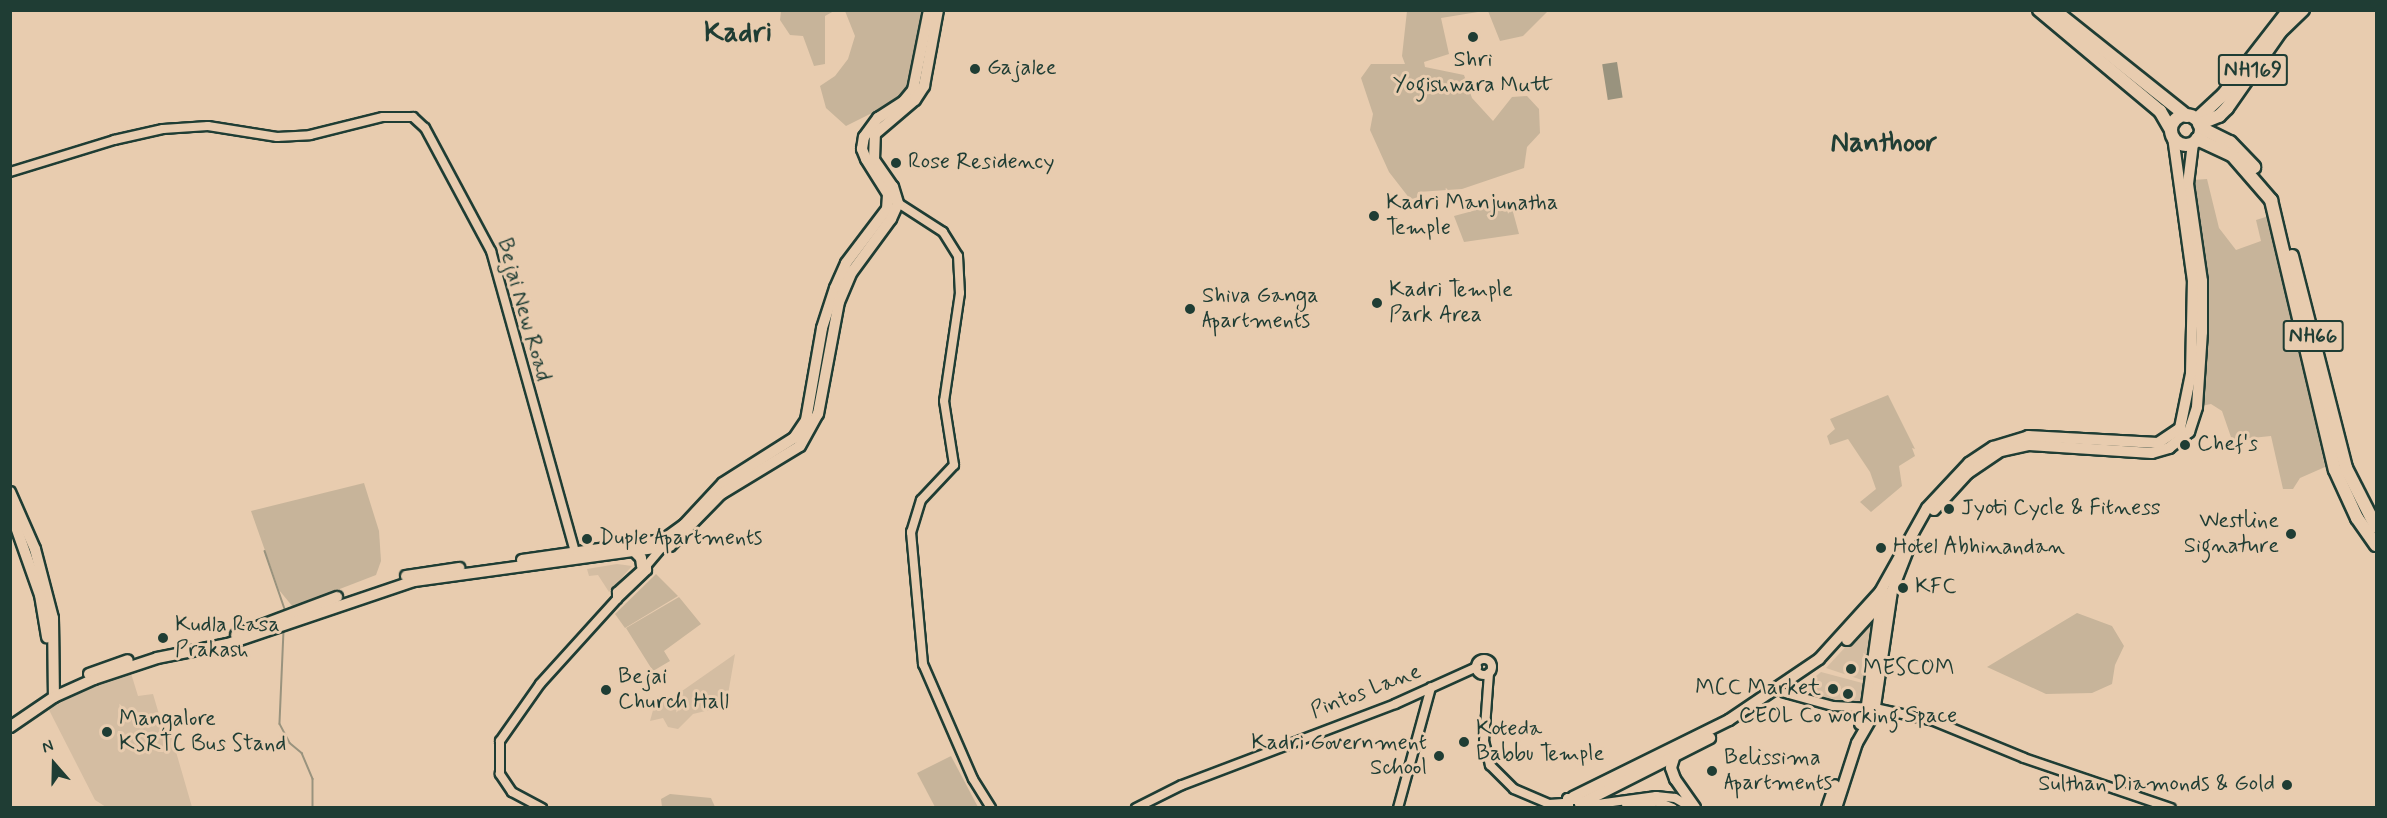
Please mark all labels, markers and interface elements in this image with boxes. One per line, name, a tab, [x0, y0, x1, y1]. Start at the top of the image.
district label: Kadri	[704, 17, 772, 51]
marker: Shri Yogishwara Mutt	[1466, 30, 1480, 44]
place label: Shri Yogishwara Mutt	[1393, 47, 1553, 98]
road number: NH169	[2217, 52, 2289, 88]
place label: Gajalee	[987, 56, 1057, 82]
marker: Gajalee	[968, 62, 982, 76]
district label: Nanthoor	[1831, 127, 1937, 161]
place label: Rose Residency	[908, 150, 1047, 176]
marker: Rose Residency	[889, 156, 903, 170]
place label: Kadri Manjunatha Temple	[1386, 190, 1557, 242]
marker: Kadri Manjunatha Temple	[1367, 209, 1381, 223]
street label: Bejai New Road	[490, 237, 556, 383]
place label: Kadri Temple Park Area	[1389, 277, 1513, 328]
place label: Shiva Ganga Apartments	[1202, 283, 1315, 334]
marker: Kadri Temple Park Area	[1370, 296, 1384, 310]
marker: Shiva Ganga Apartments	[1183, 302, 1197, 316]
road number: NH66	[2282, 318, 2344, 354]
place label: Chef's	[2197, 432, 2258, 458]
marker: Chef's	[2178, 438, 2192, 452]
place label: Jyoti Cycle & Fitness	[1961, 496, 2161, 522]
marker: Jyoti Cycle & Fitness	[1942, 502, 1956, 516]
place label: Westline Signature	[2184, 508, 2279, 560]
place label: Duple Apartments	[599, 526, 762, 552]
marker: Westline Signature	[2284, 527, 2298, 541]
marker: Duple Apartments	[580, 532, 594, 546]
place label: Hotel Abhinandan	[1893, 535, 2066, 561]
marker: Hotel Abhinandan	[1874, 541, 1888, 555]
place label: KFC	[1915, 575, 1957, 601]
marker: KFC	[1896, 581, 1910, 595]
place label: Kudla Rasa Prakash	[175, 612, 277, 664]
marker: Kudla Rasa Prakash	[156, 631, 170, 645]
place label: MESCOM	[1863, 656, 1954, 682]
street label: Pintos Lane	[1310, 660, 1422, 724]
marker: MESCOM	[1844, 662, 1858, 676]
place label: Bejai Church Hall	[618, 664, 729, 716]
place label: MCC Market	[1695, 676, 1821, 702]
marker: MCC Market	[1826, 682, 1840, 696]
marker: Bejai Church Hall	[599, 683, 613, 697]
marker: CEOL Co working Space	[1841, 687, 1855, 701]
place label: CEOL Co working Space	[1738, 704, 1958, 730]
place label: Mangalore KSRTC Bus Stand	[119, 706, 290, 758]
place label: Koteda Babbu Temple	[1476, 716, 1605, 768]
marker: Mangalore KSRTC Bus Stand	[100, 725, 114, 739]
place label: Kadri Government School	[1251, 730, 1427, 782]
north arrow	[24, 734, 84, 794]
text: N	[39, 735, 56, 758]
marker: Koteda Babbu Temple	[1457, 735, 1471, 749]
place label: Belissima Apartments	[1724, 745, 1832, 796]
marker: Kadri Government School	[1432, 749, 1446, 763]
marker: Belissima Apartments	[1705, 764, 1719, 778]
place label: Sulthan Diamonds & Gold	[2038, 772, 2275, 798]
marker: Sulthan Diamonds & Gold	[2280, 778, 2294, 792]

